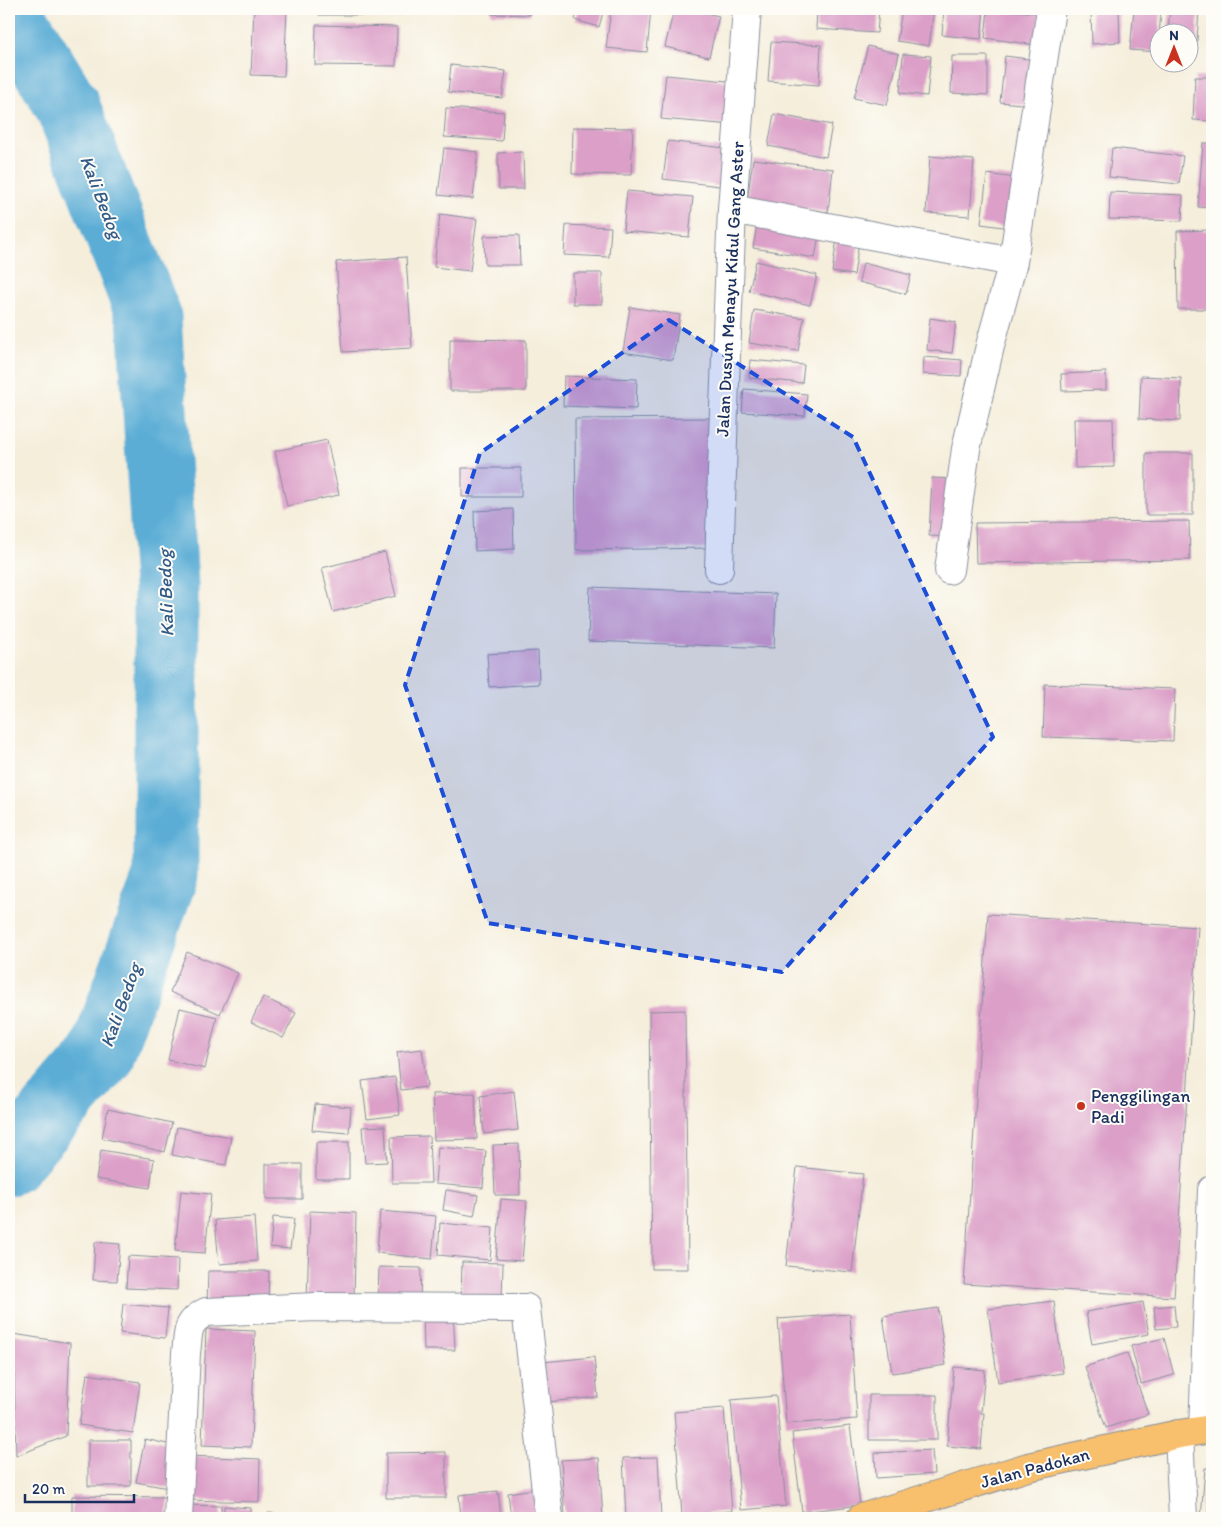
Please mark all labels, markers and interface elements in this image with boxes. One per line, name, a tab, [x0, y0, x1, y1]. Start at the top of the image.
north arrow	[1148, 22, 1198, 72]
text: N	[1169, 27, 1179, 44]
street label: Jalan Dusun Menayu Kidul Gang Aster	[711, 140, 749, 437]
water label: Kali Bedog	[75, 152, 129, 244]
water label: Kali Bedog	[152, 547, 179, 637]
water label: Kali Bedog	[95, 958, 147, 1050]
place label: Penggilingan Padi	[1091, 1085, 1191, 1128]
marker: Penggilingan Padi	[1075, 1100, 1087, 1112]
street label: Jalan Padokan	[978, 1443, 1092, 1493]
scale bar	[25, 1472, 134, 1504]
text: 20 m	[32, 1480, 66, 1498]

